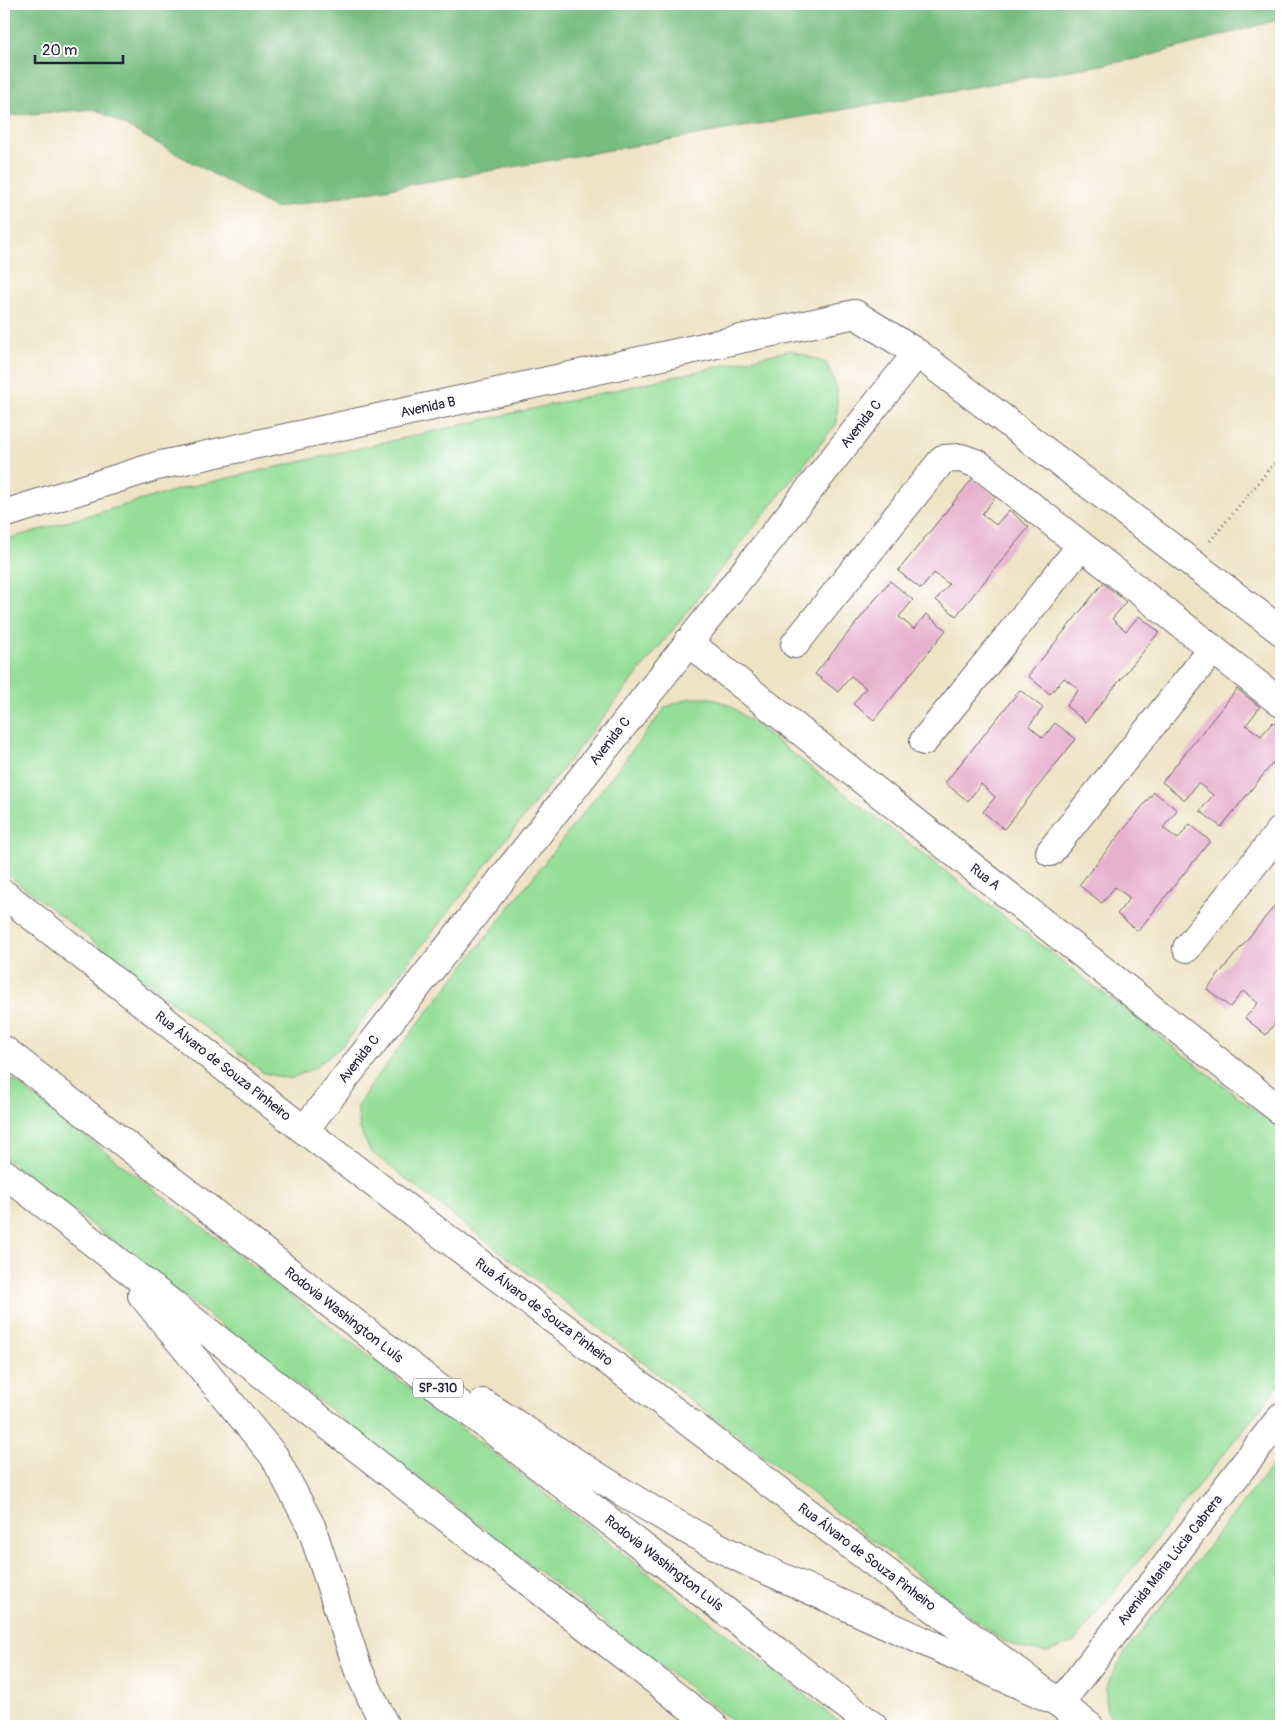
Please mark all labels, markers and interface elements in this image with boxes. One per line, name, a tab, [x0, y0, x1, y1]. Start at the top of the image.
scale bar	[35, 32, 122, 64]
text: 20 m	[42, 41, 77, 60]
street label: Avenida B	[399, 393, 457, 421]
street label: Avenida C	[837, 396, 885, 452]
street label: Avenida C	[586, 713, 634, 769]
street label: Rua A	[966, 860, 1004, 894]
street label: Rua Álvaro de Souza Pinheiro	[151, 1007, 296, 1125]
street label: Avenida C	[335, 1031, 383, 1087]
street label: Rua Álvaro de Souza Pinheiro	[472, 1254, 617, 1370]
street label: Rodovia Washington Luís	[281, 1263, 407, 1367]
road number: SP-310	[413, 1379, 463, 1398]
street label: Avenida Maria Lúcia Cabrera	[1114, 1491, 1226, 1629]
street label: Rua Álvaro de Souza Pinheiro	[795, 1499, 940, 1615]
street label: Rodovia Washington Luís	[601, 1511, 727, 1615]

